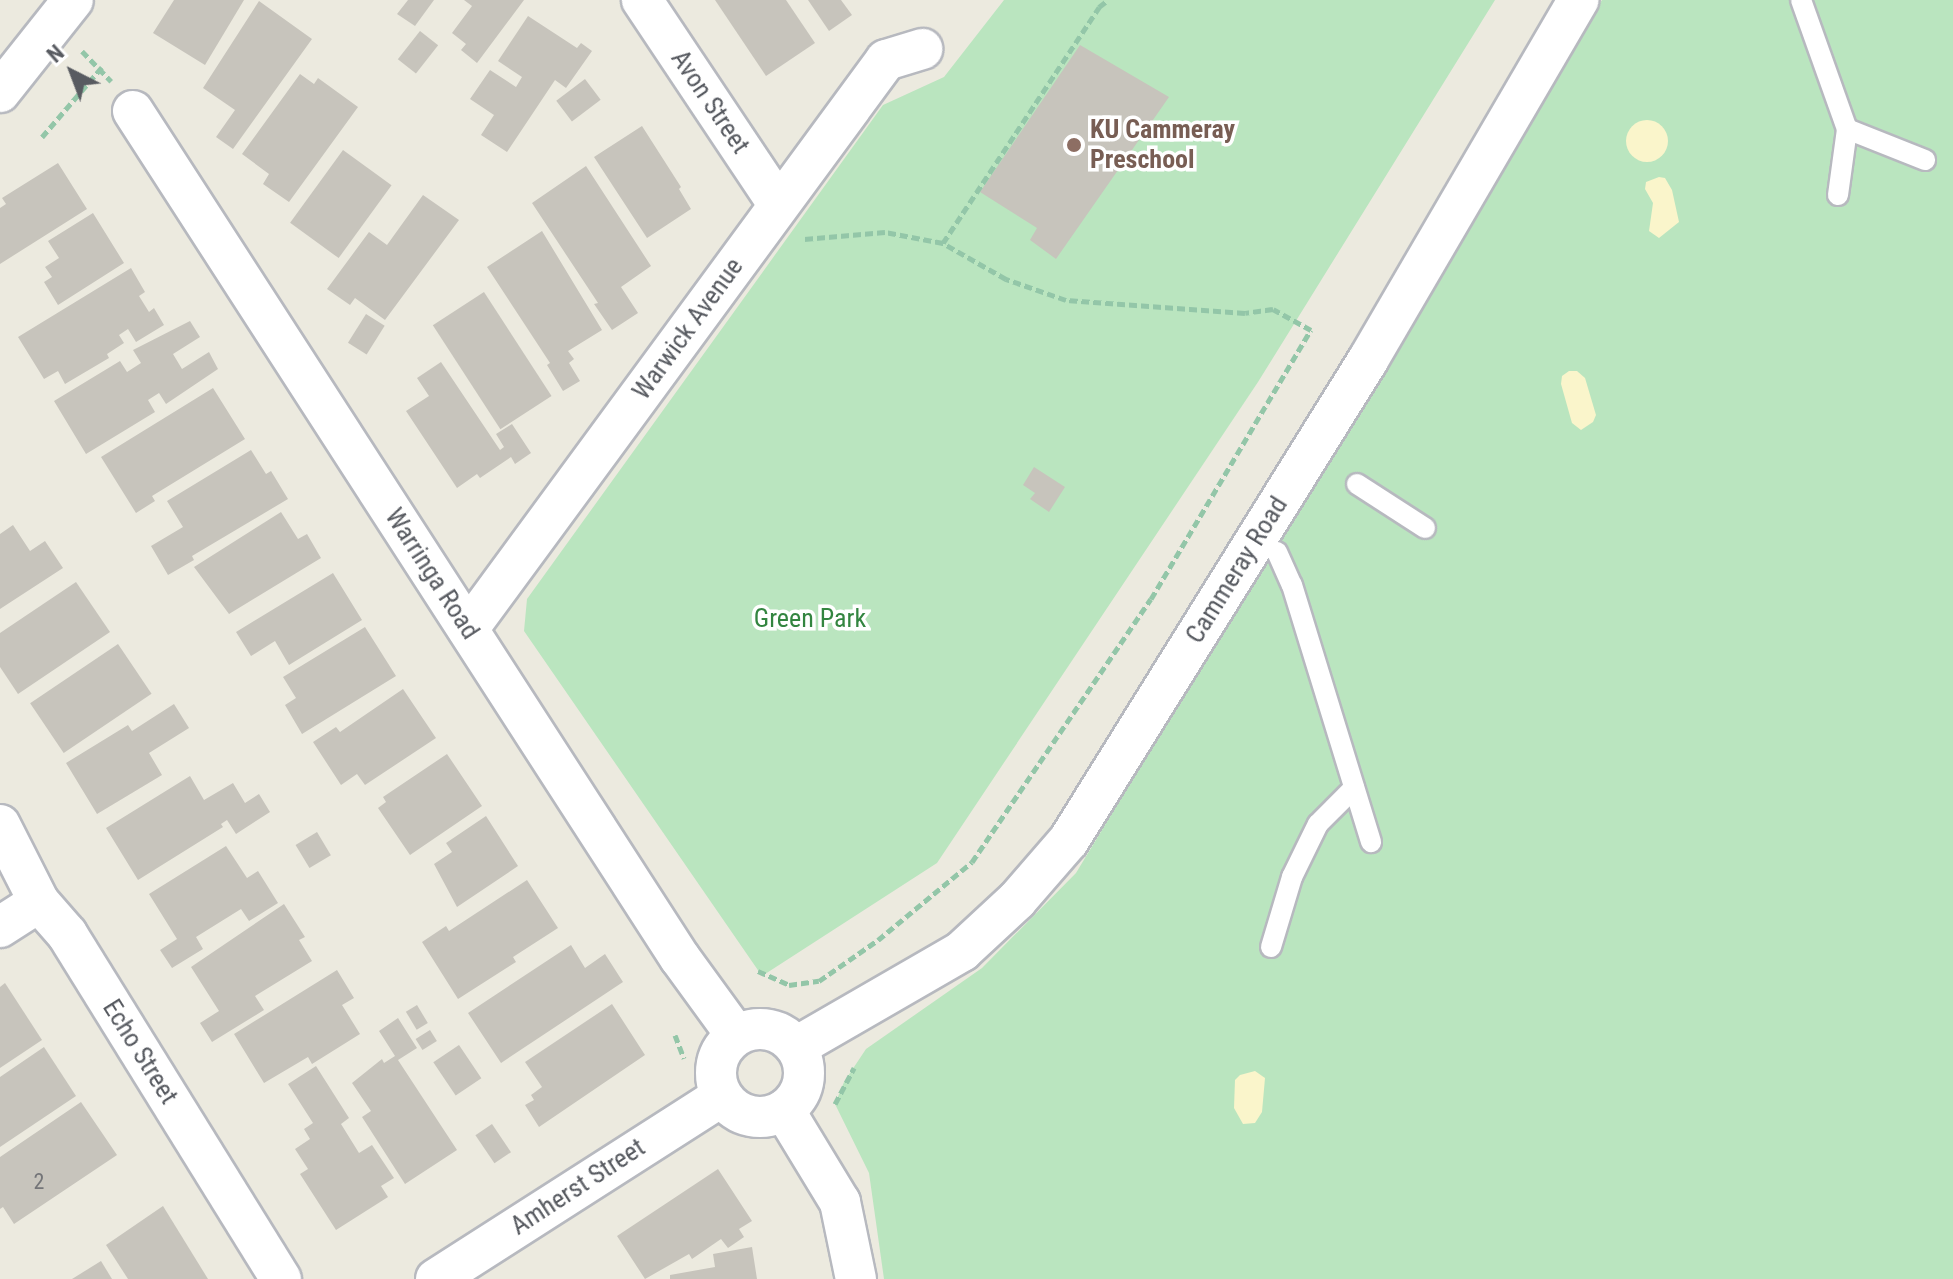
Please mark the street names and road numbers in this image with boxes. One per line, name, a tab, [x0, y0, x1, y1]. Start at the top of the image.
street label: Avon Street	[664, 44, 756, 160]
street label: Warwick Avenue	[626, 252, 750, 406]
street label: Cammeray Road	[1179, 491, 1295, 649]
street label: Warringa Road	[378, 503, 486, 645]
street label: Echo Street	[96, 994, 184, 1110]
street label: Amherst Street	[505, 1132, 651, 1242]

